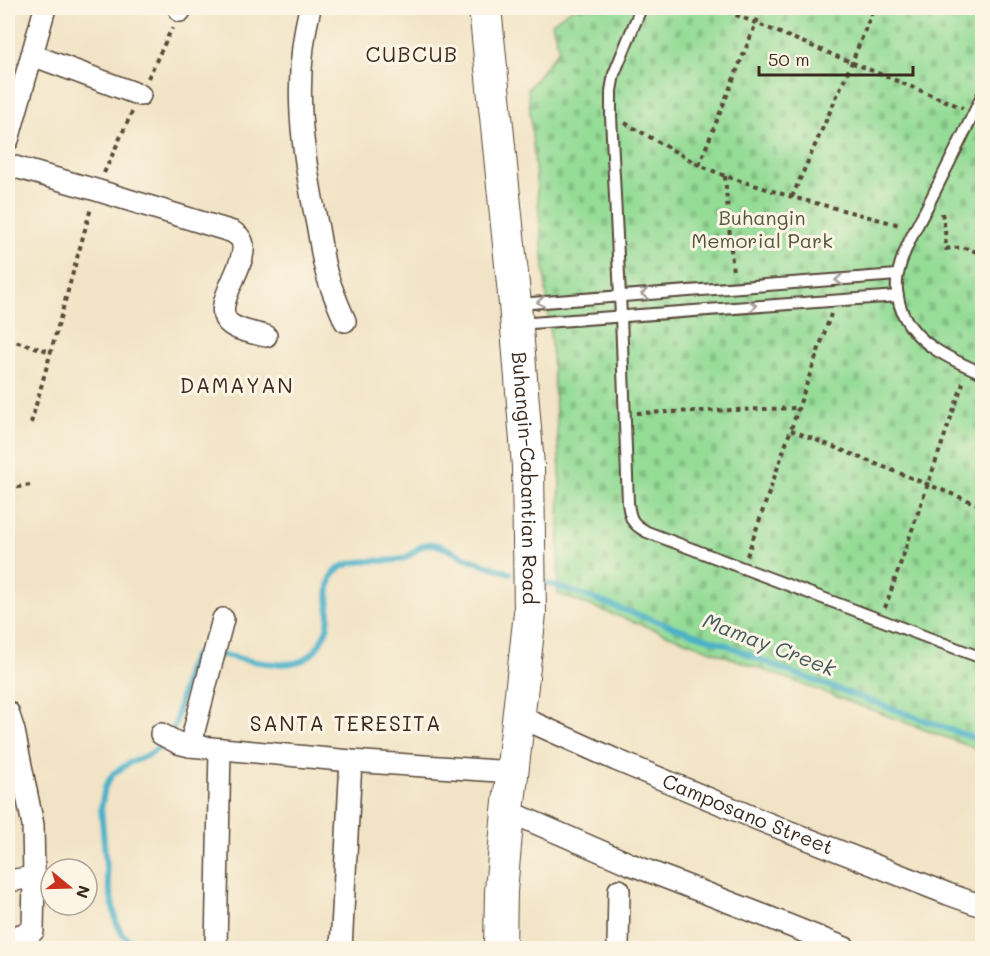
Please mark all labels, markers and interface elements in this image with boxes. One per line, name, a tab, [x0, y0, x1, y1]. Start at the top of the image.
scale bar	[759, 39, 914, 77]
district label: CUBCUB	[365, 40, 459, 67]
text: 50 m	[768, 47, 810, 71]
park label: Buhangin Memorial Park	[691, 204, 833, 253]
one-way arrow	[835, 273, 844, 286]
one-way arrow	[640, 288, 649, 301]
one-way arrow	[537, 295, 546, 308]
one-way arrow	[749, 300, 758, 313]
street label: Buhangin-Cabantian Road	[507, 351, 544, 605]
district label: DAMAYAN	[180, 371, 294, 398]
water label: Mamay Creek	[699, 606, 841, 682]
district label: SANTA TERESITA	[250, 709, 442, 736]
street label: Camposano Street	[659, 767, 837, 860]
north arrow	[39, 857, 99, 917]
text: N	[72, 883, 96, 901]

